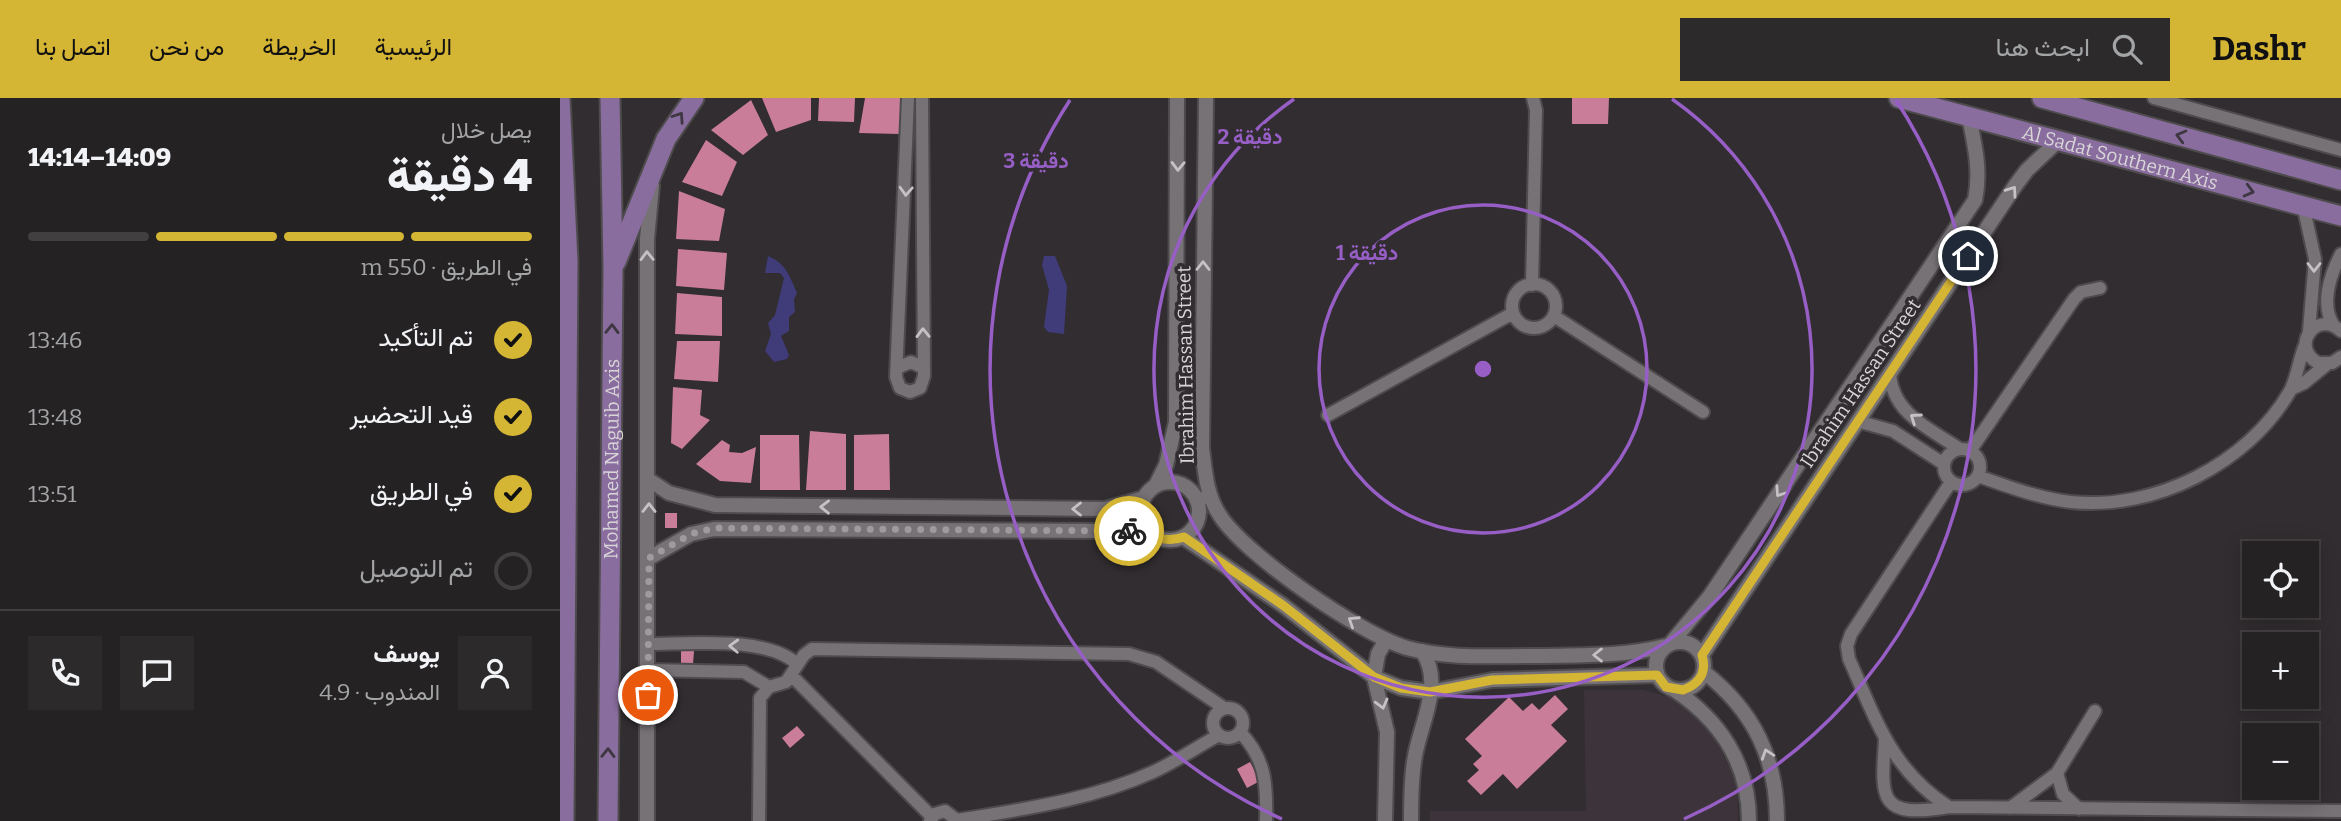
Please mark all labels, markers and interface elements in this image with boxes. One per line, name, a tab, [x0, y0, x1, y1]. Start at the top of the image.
search box	[1680, 18, 2170, 81]
text: Dashr	[2212, 29, 2306, 69]
icon: search	[2108, 30, 2146, 68]
text: ابحث هنا	[1996, 32, 2090, 63]
text: اتصل بنا	[35, 33, 111, 61]
text: من نحن	[149, 33, 224, 61]
text: الخريطة	[262, 33, 337, 61]
text: الرئيسية	[375, 33, 452, 61]
one-way arrow	[671, 112, 684, 125]
text: يصل خلال	[441, 116, 532, 144]
street label: Al Sadat Southern Axis	[2020, 120, 2220, 195]
text: 2 دقيقة	[1217, 124, 1283, 150]
one-way arrow	[2175, 129, 2187, 144]
text: 14:09–14:14	[28, 142, 171, 173]
text: 4 دقيقة	[387, 148, 532, 203]
text: 3 دقيقة	[1003, 148, 1069, 174]
one-way arrow	[1170, 161, 1186, 172]
one-way arrow	[2243, 183, 2255, 197]
one-way arrow	[899, 185, 914, 196]
one-way arrow	[2004, 186, 2016, 199]
pin	[1938, 226, 1998, 286]
icon: home	[1949, 237, 1987, 275]
text: 1 دقيقة	[1336, 240, 1398, 266]
one-way arrow	[639, 250, 655, 261]
text: في الطريق · 550 m	[361, 253, 532, 281]
one-way arrow	[1195, 260, 1211, 271]
one-way arrow	[2306, 263, 2322, 273]
street label: Ibrahim Hassan Street	[1172, 265, 1199, 464]
street label: Ibrahim Hassan Street	[1795, 294, 1926, 472]
icon: check	[494, 321, 532, 359]
text: تم التأكيد	[378, 322, 473, 353]
one-way arrow	[604, 324, 620, 334]
text: 13:46	[28, 326, 82, 354]
one-way arrow	[916, 327, 931, 338]
centre of rings	[1471, 357, 1495, 381]
street label: Mohamed Naguib Axis	[599, 359, 624, 559]
icon: check	[494, 398, 532, 436]
text: قيد التحضير	[349, 399, 473, 430]
text: 13:48	[28, 403, 83, 431]
one-way arrow	[1910, 414, 1923, 426]
icon: check	[494, 475, 532, 513]
text: في الطريق	[370, 476, 473, 507]
text: 13:51	[28, 480, 77, 508]
one-way arrow	[1776, 484, 1788, 497]
courier	[1094, 496, 1164, 566]
one-way arrow	[819, 500, 830, 515]
one-way arrow	[1071, 501, 1082, 517]
one-way arrow	[641, 502, 657, 513]
icon: bike	[1110, 512, 1148, 550]
map controls	[2242, 541, 2319, 800]
button: locate	[2242, 541, 2319, 618]
text: تم التوصيل	[359, 553, 473, 584]
one-way arrow	[1348, 616, 1361, 629]
button: +	[2242, 632, 2319, 709]
button: phone	[28, 636, 102, 710]
button: chat	[120, 636, 194, 710]
button: person	[458, 636, 532, 710]
text: يوسف	[373, 638, 440, 669]
one-way arrow	[728, 638, 739, 653]
one-way arrow	[1592, 647, 1602, 663]
pin	[618, 665, 678, 725]
icon: bag	[629, 676, 667, 714]
text: المندوب · 4.9	[319, 678, 440, 706]
one-way arrow	[1374, 698, 1388, 710]
button: −	[2242, 723, 2319, 800]
one-way arrow	[600, 747, 616, 758]
one-way arrow	[1761, 748, 1775, 761]

